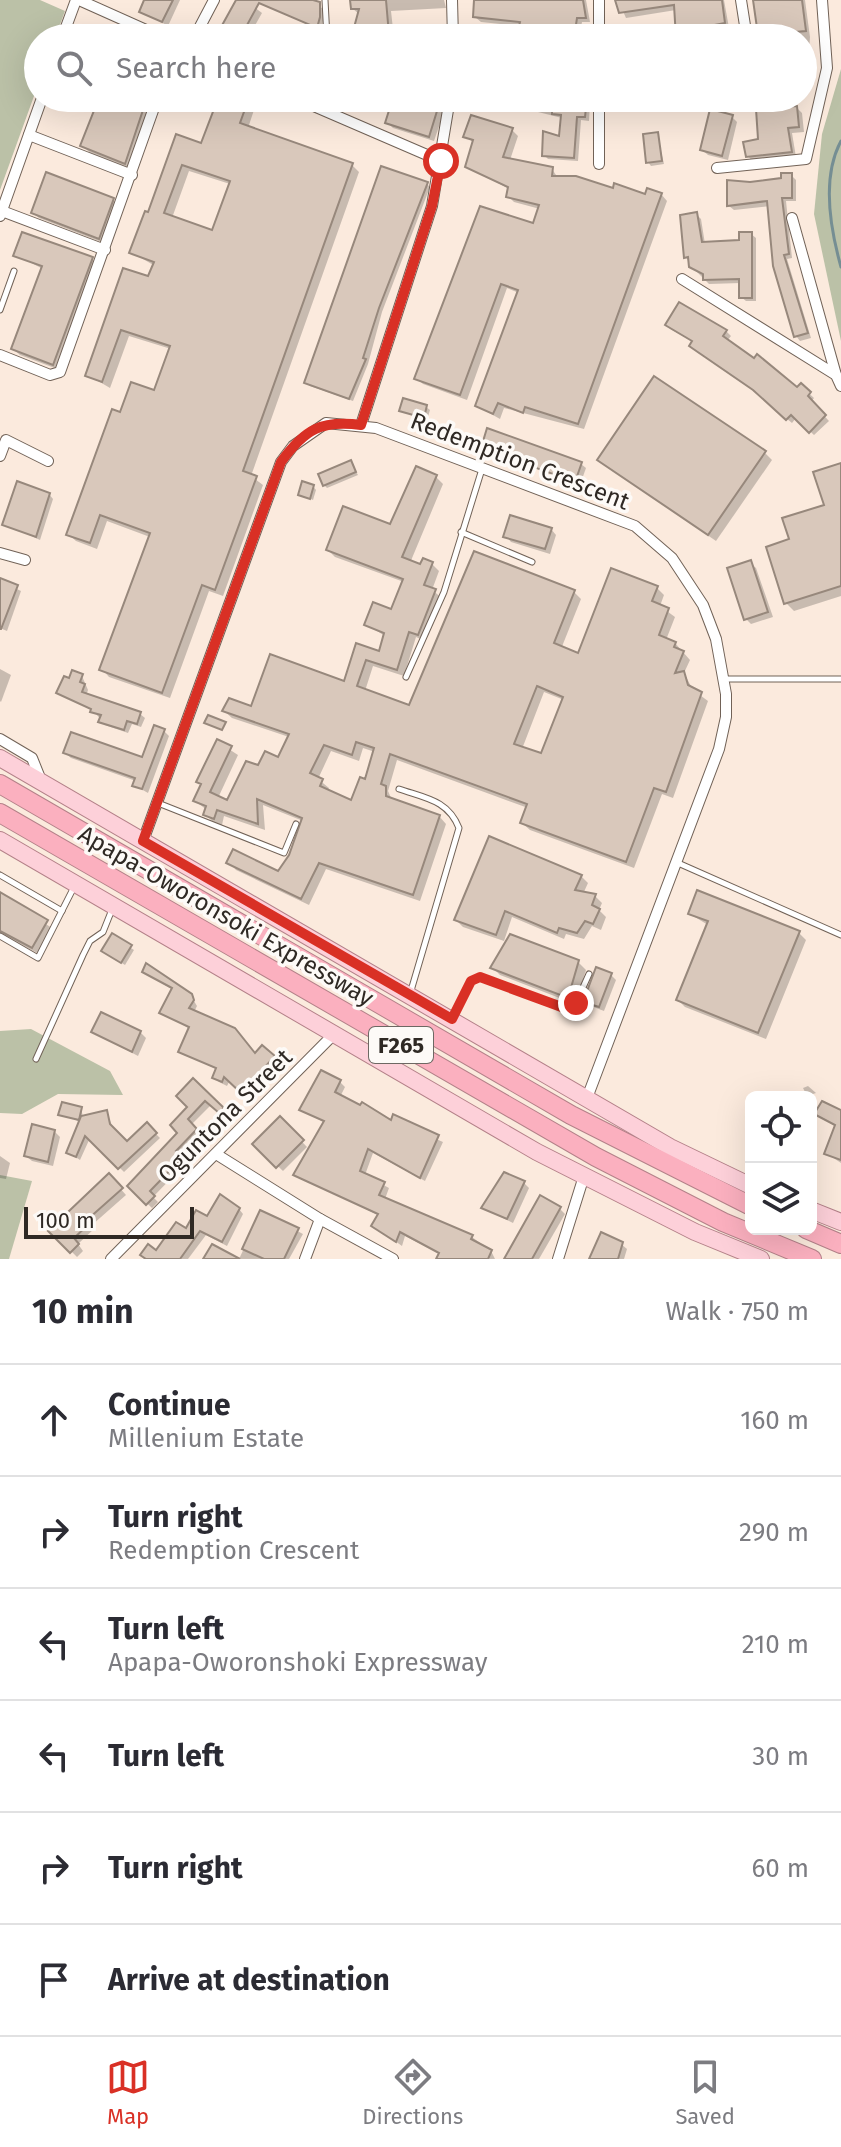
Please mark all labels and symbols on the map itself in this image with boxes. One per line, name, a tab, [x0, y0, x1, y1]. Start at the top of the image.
route start	[423, 143, 459, 179]
street label: Redemption Crescent	[407, 406, 634, 516]
street label: Apapa-Oworonsoki Expressway	[73, 820, 379, 1012]
route end	[558, 985, 594, 1021]
road number: F265	[369, 1027, 433, 1063]
street label: Oguntona Street	[152, 1043, 298, 1189]
scale bar	[24, 1203, 194, 1239]

